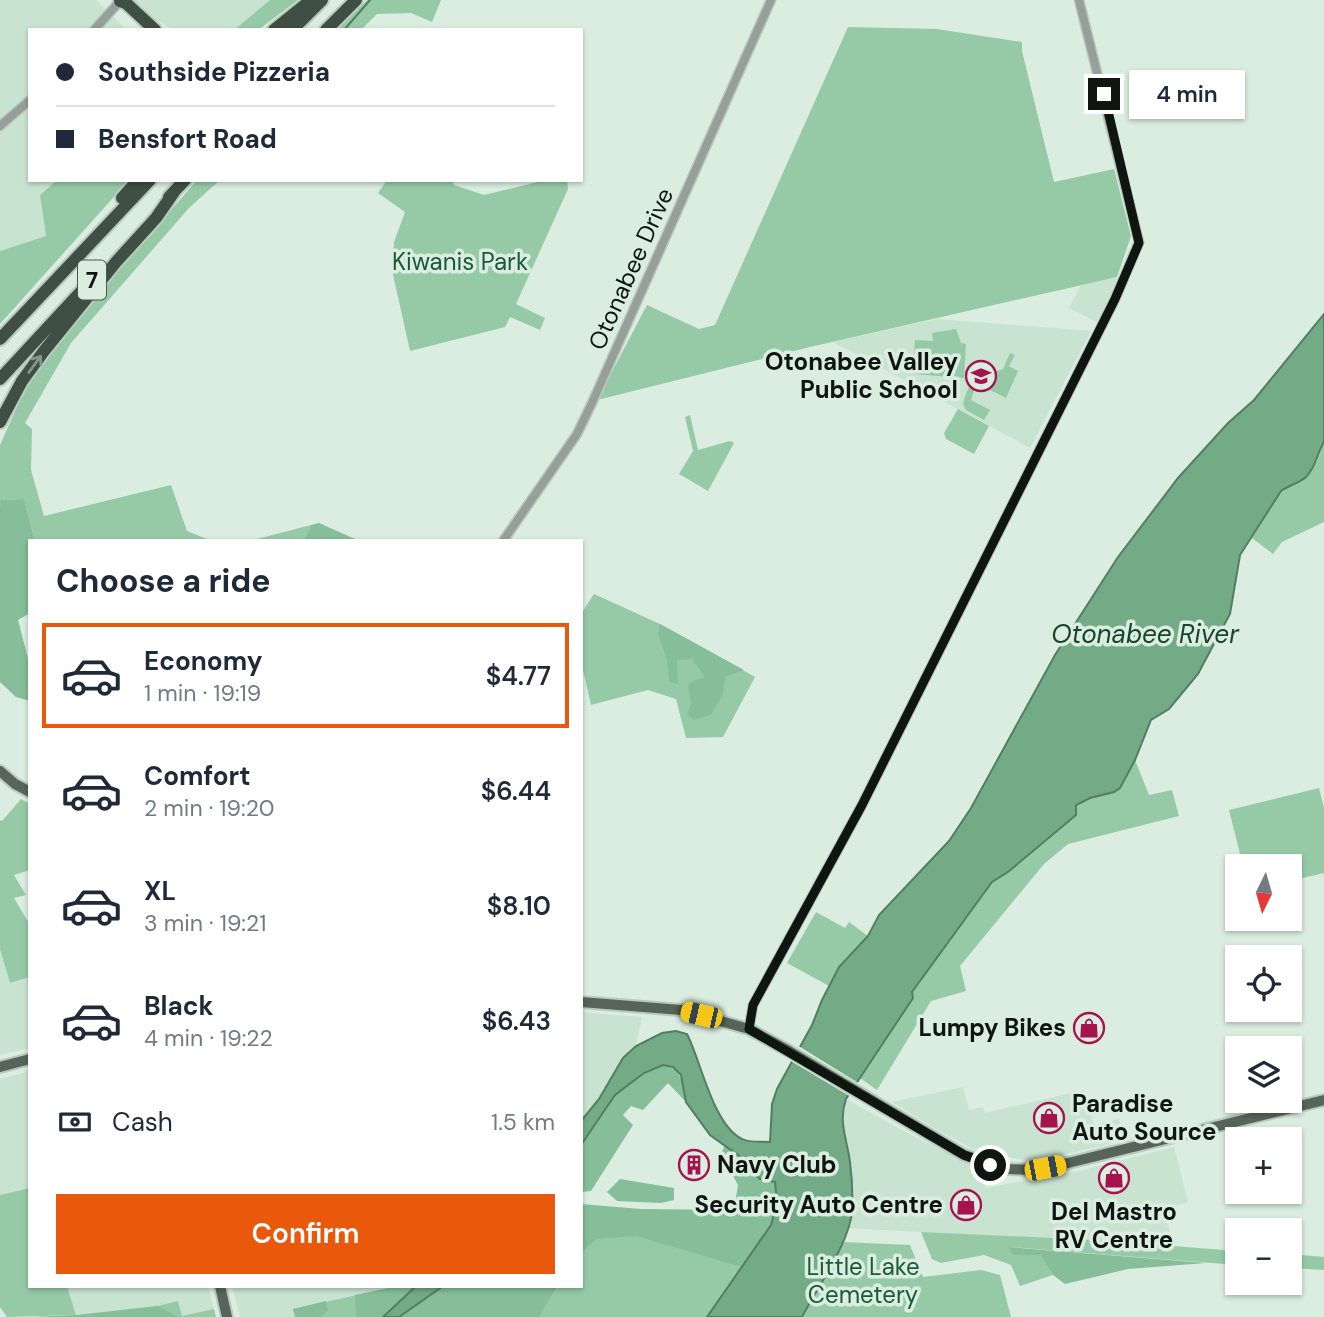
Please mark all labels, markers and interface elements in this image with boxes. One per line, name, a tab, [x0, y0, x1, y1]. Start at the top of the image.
text: Southside Pizzeria	[98, 55, 330, 89]
callout: 4 min	[1128, 70, 1244, 119]
route end	[1088, 78, 1120, 110]
text: 4 min	[1156, 79, 1218, 109]
text: Bensfort Road	[98, 122, 277, 156]
street label: Otonabee Drive	[581, 183, 680, 355]
park label: Kiwanis Park	[392, 246, 528, 277]
road number: 7	[78, 260, 106, 300]
place label: Otonabee Valley Public School	[765, 346, 958, 405]
one-way arrow	[28, 355, 42, 374]
school or university icon: Otonabee Valley Public School	[964, 359, 998, 393]
text: Choose a ride	[56, 560, 271, 602]
water label: Otonabee River	[1051, 617, 1240, 651]
icon: car	[60, 644, 123, 707]
text: Economy	[144, 644, 262, 678]
text: $4.77	[486, 659, 551, 693]
text: 1 min · 19:19	[144, 678, 261, 708]
icon: car	[60, 759, 123, 822]
text: Comfort	[144, 759, 250, 793]
text: $6.44	[481, 774, 551, 808]
text: 2 min · 19:20	[144, 793, 274, 823]
north arrow	[1225, 854, 1302, 931]
map controls	[1225, 854, 1302, 1295]
icon: car	[60, 874, 123, 937]
text: XL	[144, 874, 176, 908]
text: $8.10	[487, 889, 551, 923]
text: 3 min · 19:21	[144, 908, 266, 938]
button: locate	[1225, 945, 1302, 1022]
icon: car	[60, 989, 123, 1052]
text: Black	[144, 989, 214, 1023]
car	[679, 1000, 724, 1030]
text: $6.43	[482, 1004, 551, 1038]
shop icon: Lumpy Bikes	[1072, 1011, 1106, 1045]
place label: Lumpy Bikes	[919, 1012, 1066, 1043]
text: 4 min · 19:22	[144, 1023, 273, 1053]
button: layers	[1225, 1036, 1302, 1113]
place label: Paradise Auto Source	[1072, 1088, 1217, 1147]
shop icon: Paradise Auto Source	[1032, 1101, 1066, 1135]
icon: cash	[56, 1103, 94, 1141]
text: Cash	[112, 1105, 173, 1139]
text: 1.5 km	[491, 1107, 555, 1137]
button: +	[1225, 1127, 1302, 1204]
building icon: Navy Club	[677, 1148, 711, 1182]
place label: Navy Club	[717, 1149, 837, 1180]
route start	[974, 1149, 1006, 1181]
car	[1023, 1154, 1068, 1182]
shop icon: Del Mastro RV Centre	[1097, 1161, 1131, 1195]
shop icon: Security Auto Centre	[949, 1188, 983, 1222]
place label: Security Auto Centre	[694, 1189, 943, 1220]
button: Confirm	[56, 1194, 555, 1274]
place label: Del Mastro RV Centre	[1051, 1196, 1177, 1255]
button: −	[1225, 1218, 1302, 1295]
park label: Little Lake Cemetery	[806, 1251, 920, 1310]

